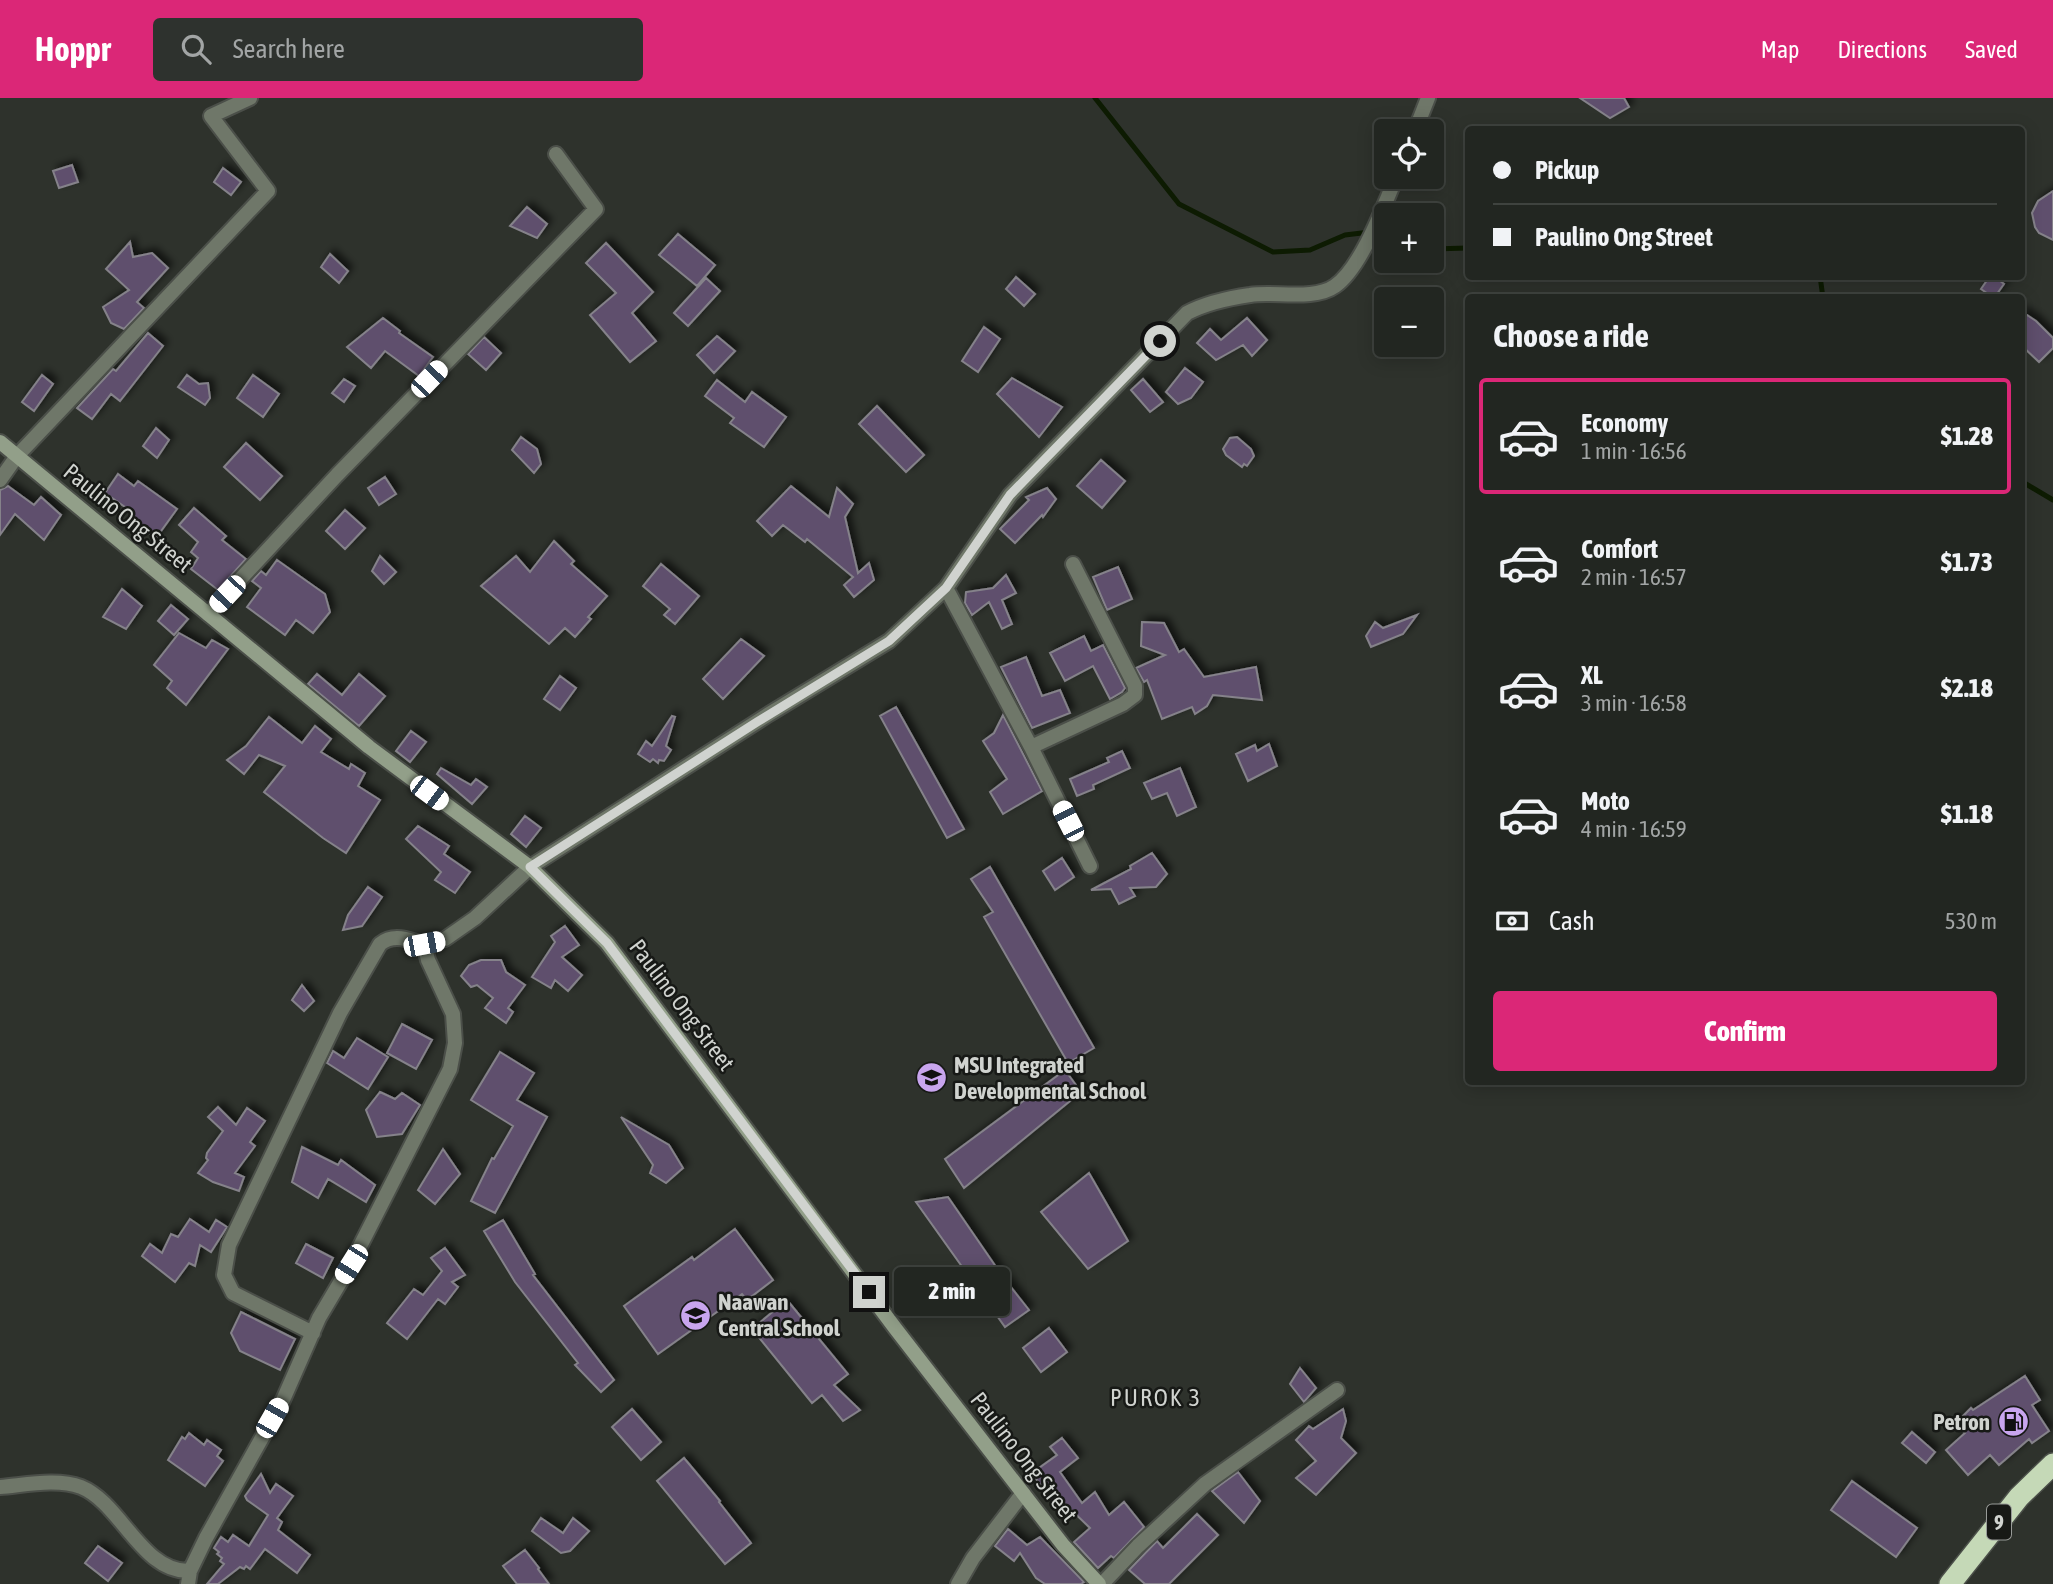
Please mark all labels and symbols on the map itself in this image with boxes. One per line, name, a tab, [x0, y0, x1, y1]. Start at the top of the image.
route start	[1144, 325, 1176, 357]
car	[407, 357, 452, 401]
street label: Paulino Ong Street	[59, 458, 197, 578]
car	[205, 571, 250, 617]
car	[406, 772, 453, 814]
car	[1050, 798, 1087, 844]
car	[402, 930, 447, 958]
street label: Paulino Ong Street	[624, 934, 740, 1076]
place label: MSU Integrated Developmental School	[954, 1052, 1147, 1104]
school or university icon: MSU Integrated Developmental School	[914, 1061, 948, 1095]
car	[331, 1241, 372, 1287]
callout: 2 min	[894, 1268, 1009, 1316]
route end	[853, 1276, 885, 1308]
place label: Naawan Central School	[718, 1289, 841, 1341]
school or university icon: Naawan Central School	[678, 1298, 712, 1332]
district label: PUROK 3	[1110, 1384, 1202, 1411]
street label: Paulino Ong Street	[965, 1387, 1083, 1527]
car	[253, 1395, 292, 1441]
fuel station icon: Petron	[1996, 1405, 2030, 1439]
place label: Petron	[1933, 1409, 1990, 1435]
road number: 9	[1987, 1504, 2011, 1540]

